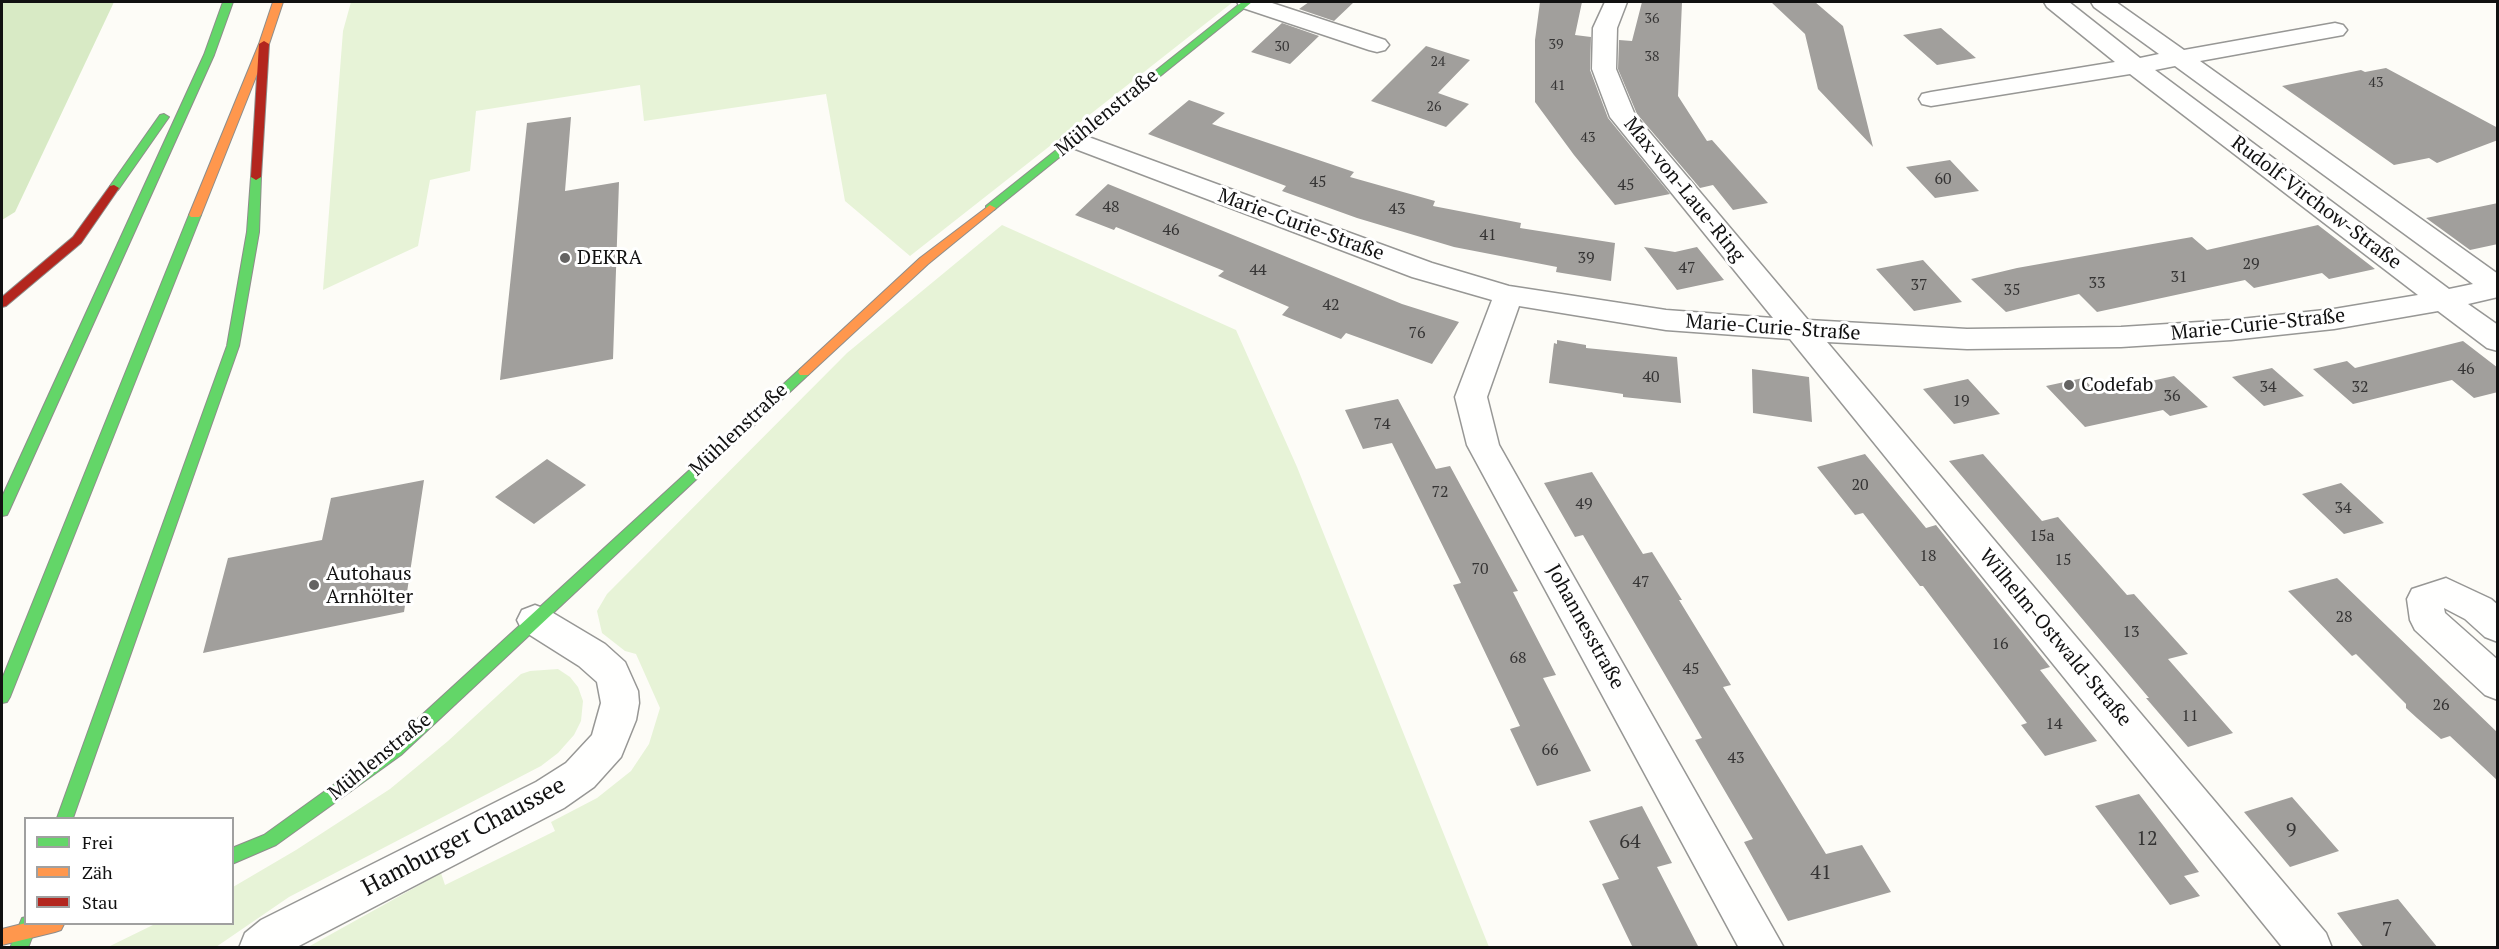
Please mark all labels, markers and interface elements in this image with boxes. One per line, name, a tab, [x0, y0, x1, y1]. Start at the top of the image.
house number: 36	[1645, 11, 1659, 27]
house number: 39	[1549, 37, 1563, 53]
house number: 30	[1275, 39, 1289, 55]
house number: 38	[1645, 49, 1659, 65]
house number: 24	[1431, 54, 1445, 70]
street label: Mühlenstraße	[1051, 64, 1163, 162]
house number: 43	[2369, 75, 2383, 91]
house number: 41	[1551, 78, 1565, 94]
house number: 26	[1427, 99, 1441, 115]
street label: Max-von-Laue-Ring	[1618, 113, 1750, 267]
house number: 43	[1581, 130, 1595, 146]
street label: Rudolf-Virchow-Straße	[2226, 131, 2406, 275]
house number: 60	[1934, 169, 1952, 189]
house number: 45	[1309, 172, 1327, 192]
house number: 45	[1617, 175, 1635, 195]
street label: Marie-Curie-Straße	[1215, 184, 1387, 266]
house number: 48	[1102, 197, 1120, 217]
house number: 43	[1388, 199, 1406, 219]
house number: 46	[1162, 220, 1180, 240]
house number: 41	[1479, 225, 1497, 245]
place label: DEKRA	[577, 246, 642, 270]
house number: 39	[1577, 248, 1595, 268]
marker: DEKRA	[558, 251, 572, 265]
house number: 29	[2242, 254, 2260, 274]
house number: 47	[1678, 258, 1696, 278]
house number: 44	[1249, 260, 1267, 280]
house number: 31	[2170, 267, 2188, 287]
house number: 33	[2088, 273, 2106, 293]
house number: 37	[1910, 275, 1928, 295]
house number: 35	[2003, 280, 2021, 300]
house number: 42	[1322, 295, 1340, 315]
street label: Marie-Curie-Straße	[2170, 304, 2346, 346]
street label: Marie-Curie-Straße	[1685, 310, 1861, 346]
house number: 76	[1408, 323, 1426, 343]
house number: 46	[2457, 359, 2475, 379]
house number: 40	[1642, 367, 1660, 387]
place label: Codefab	[2081, 373, 2153, 397]
house number: 34	[2259, 377, 2277, 397]
house number: 32	[2351, 377, 2369, 397]
marker: Codefab	[2062, 378, 2076, 392]
street label: Mühlenstraße	[685, 379, 793, 481]
house number: 36	[2163, 386, 2181, 406]
house number: 19	[1952, 391, 1970, 411]
house number: 74	[1373, 414, 1391, 434]
house number: 20	[1851, 475, 1869, 495]
house number: 72	[1431, 482, 1449, 502]
house number: 49	[1575, 494, 1593, 514]
house number: 34	[2334, 498, 2352, 518]
house number: 15a	[2029, 526, 2055, 546]
street label: Wilhelm-Ostwald-Straße	[1974, 544, 2136, 732]
house number: 18	[1919, 546, 1937, 566]
house number: 15	[2054, 550, 2072, 570]
house number: 70	[1471, 559, 1489, 579]
street label: Johannesstraße	[1541, 560, 1629, 694]
place label: Autohaus Arnhölter	[326, 562, 413, 609]
house number: 47	[1632, 572, 1650, 592]
marker: Autohaus Arnhölter	[307, 578, 321, 592]
house number: 28	[2335, 607, 2353, 627]
house number: 13	[2122, 622, 2140, 642]
house number: 16	[1991, 634, 2009, 654]
house number: 68	[1509, 648, 1527, 668]
house number: 45	[1682, 659, 1700, 679]
house number: 26	[2432, 695, 2450, 715]
house number: 11	[2181, 706, 2199, 726]
street label: Mühlenstraße	[324, 708, 436, 806]
house number: 14	[2045, 714, 2063, 734]
house number: 66	[1541, 740, 1559, 760]
house number: 43	[1727, 748, 1745, 768]
street label: Hamburger Chaussee	[357, 771, 571, 903]
legend	[24, 817, 234, 925]
house number: 9	[2286, 819, 2296, 843]
house number: 12	[2136, 827, 2158, 851]
text: Frei	[82, 830, 113, 854]
house number: 64	[1619, 830, 1641, 854]
text: Zäh	[82, 860, 113, 884]
house number: 41	[1810, 861, 1832, 885]
text: Stau	[82, 890, 118, 914]
house number: 7	[2382, 918, 2392, 942]

